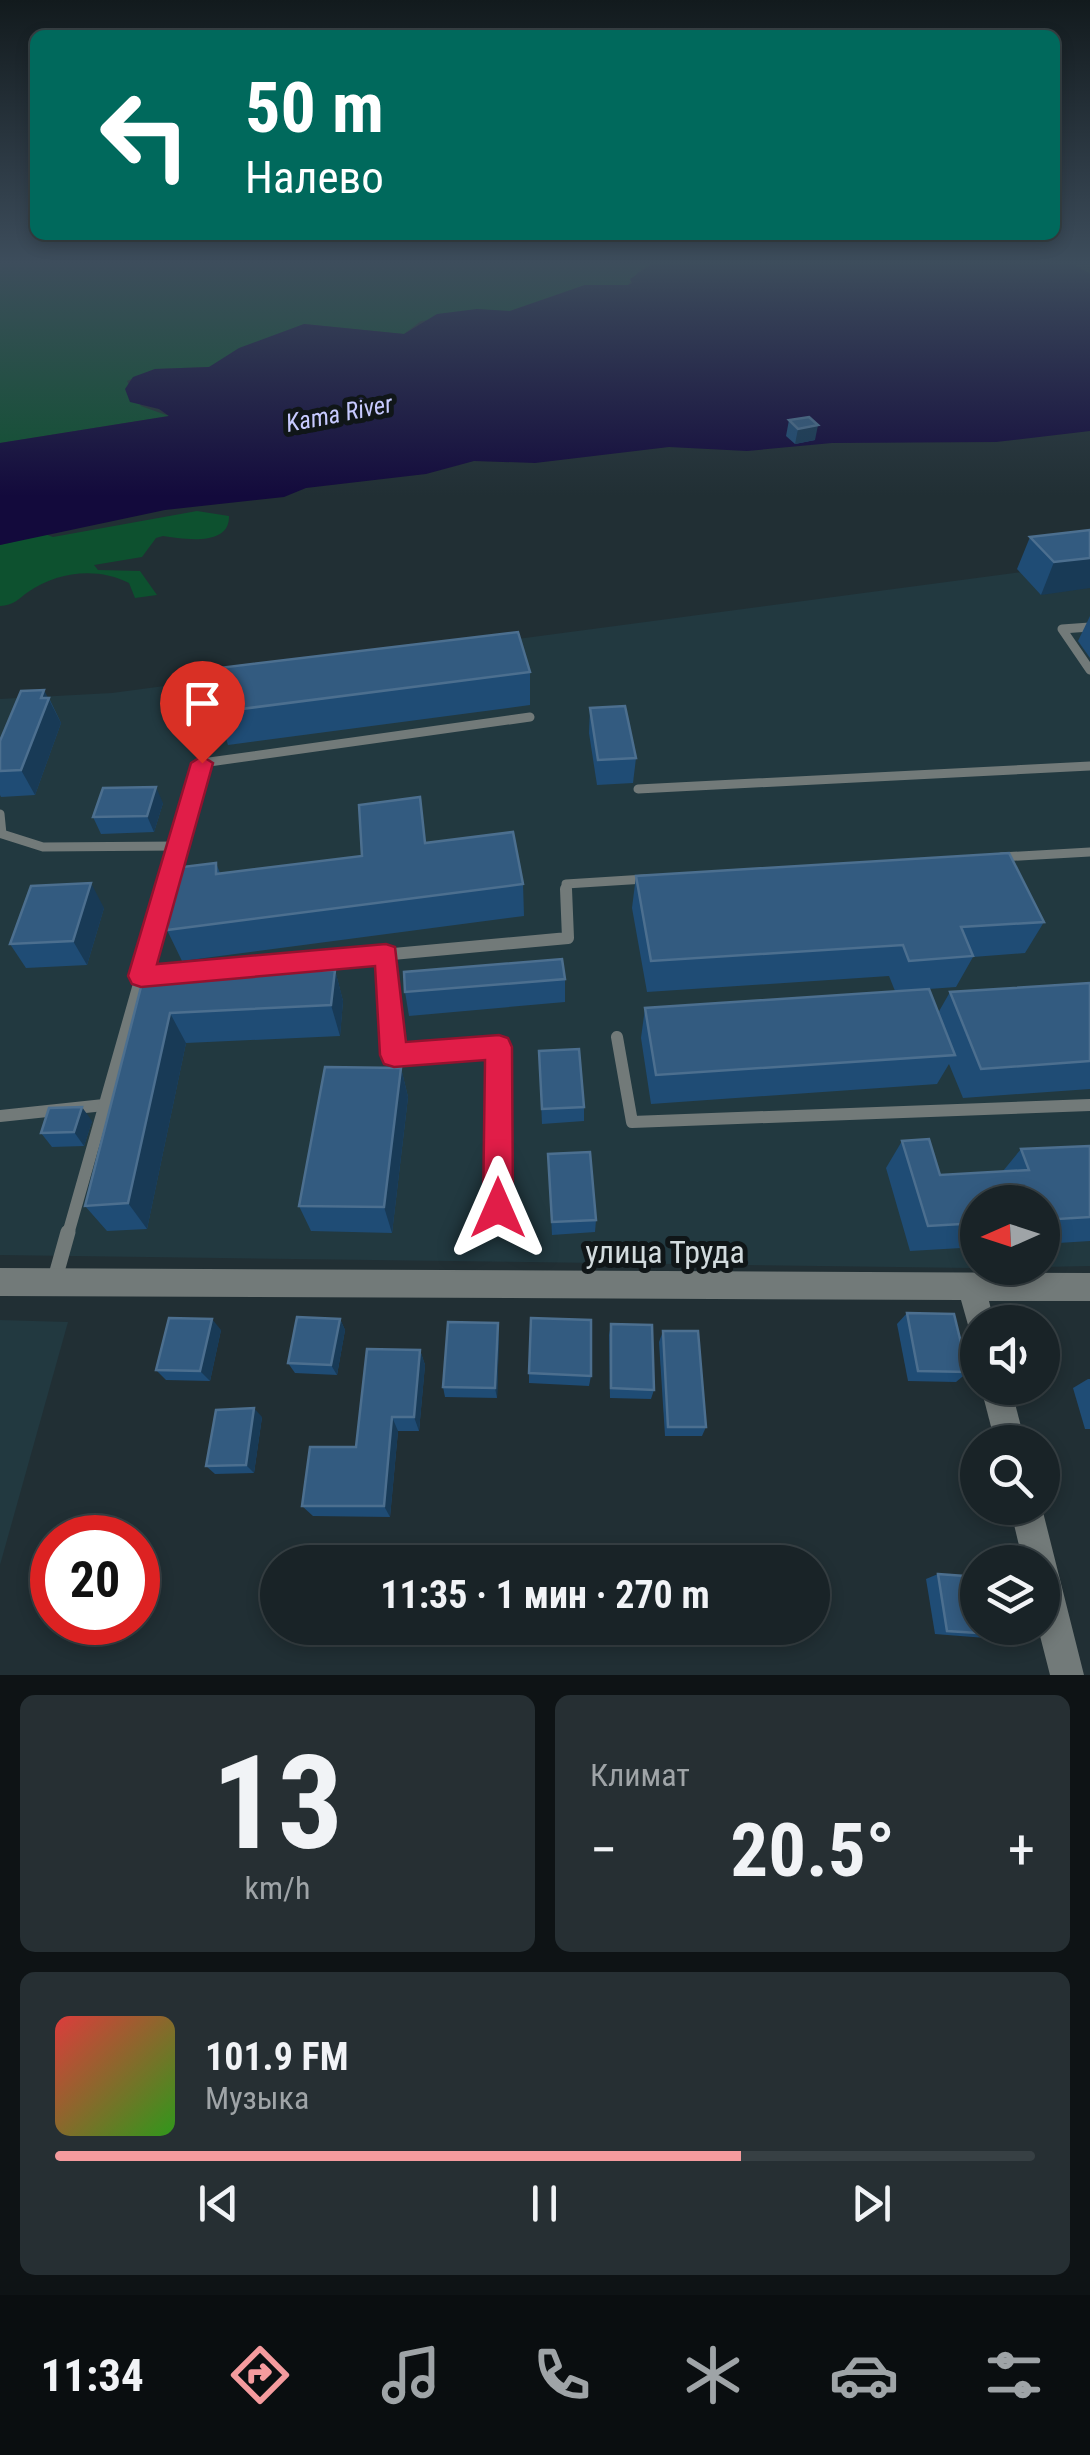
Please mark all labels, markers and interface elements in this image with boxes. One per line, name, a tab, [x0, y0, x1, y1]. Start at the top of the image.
text: 50 m	[245, 67, 384, 149]
icon: left	[80, 70, 210, 200]
text: Налево	[245, 151, 384, 204]
water label: Kama River	[283, 389, 395, 438]
pin	[160, 661, 245, 764]
icon: arrive	[175, 676, 230, 731]
position arrow	[446, 1156, 550, 1260]
north arrow	[960, 1185, 1060, 1285]
map controls	[960, 1185, 1060, 1645]
street label: улица Труда	[585, 1233, 745, 1271]
button: sound	[960, 1305, 1060, 1405]
button: search	[960, 1425, 1060, 1525]
speed limit sign: 20	[30, 1515, 160, 1645]
button: layers	[960, 1545, 1060, 1645]
text: 11:35 · 1 мин · 270 m	[380, 1573, 710, 1617]
text: 13	[212, 1727, 343, 1880]
text: Климат	[590, 1756, 690, 1794]
text: 20.5°	[730, 1806, 895, 1894]
text: −	[590, 1818, 618, 1882]
text: +	[1008, 1818, 1035, 1882]
text: km/h	[245, 1869, 310, 1907]
text: 101.9 FM	[205, 2035, 349, 2079]
text: Музыка	[205, 2079, 309, 2117]
icon: previous	[191, 2176, 246, 2231]
icon: pause	[517, 2176, 572, 2231]
icon: next	[844, 2176, 899, 2231]
icon: directions	[225, 2340, 295, 2410]
icon: music	[376, 2340, 446, 2410]
icon: phone	[527, 2340, 597, 2410]
icon: climate	[678, 2340, 748, 2410]
icon: car	[829, 2340, 899, 2410]
icon: filters	[979, 2340, 1049, 2410]
text: 11:34	[40, 2349, 144, 2402]

